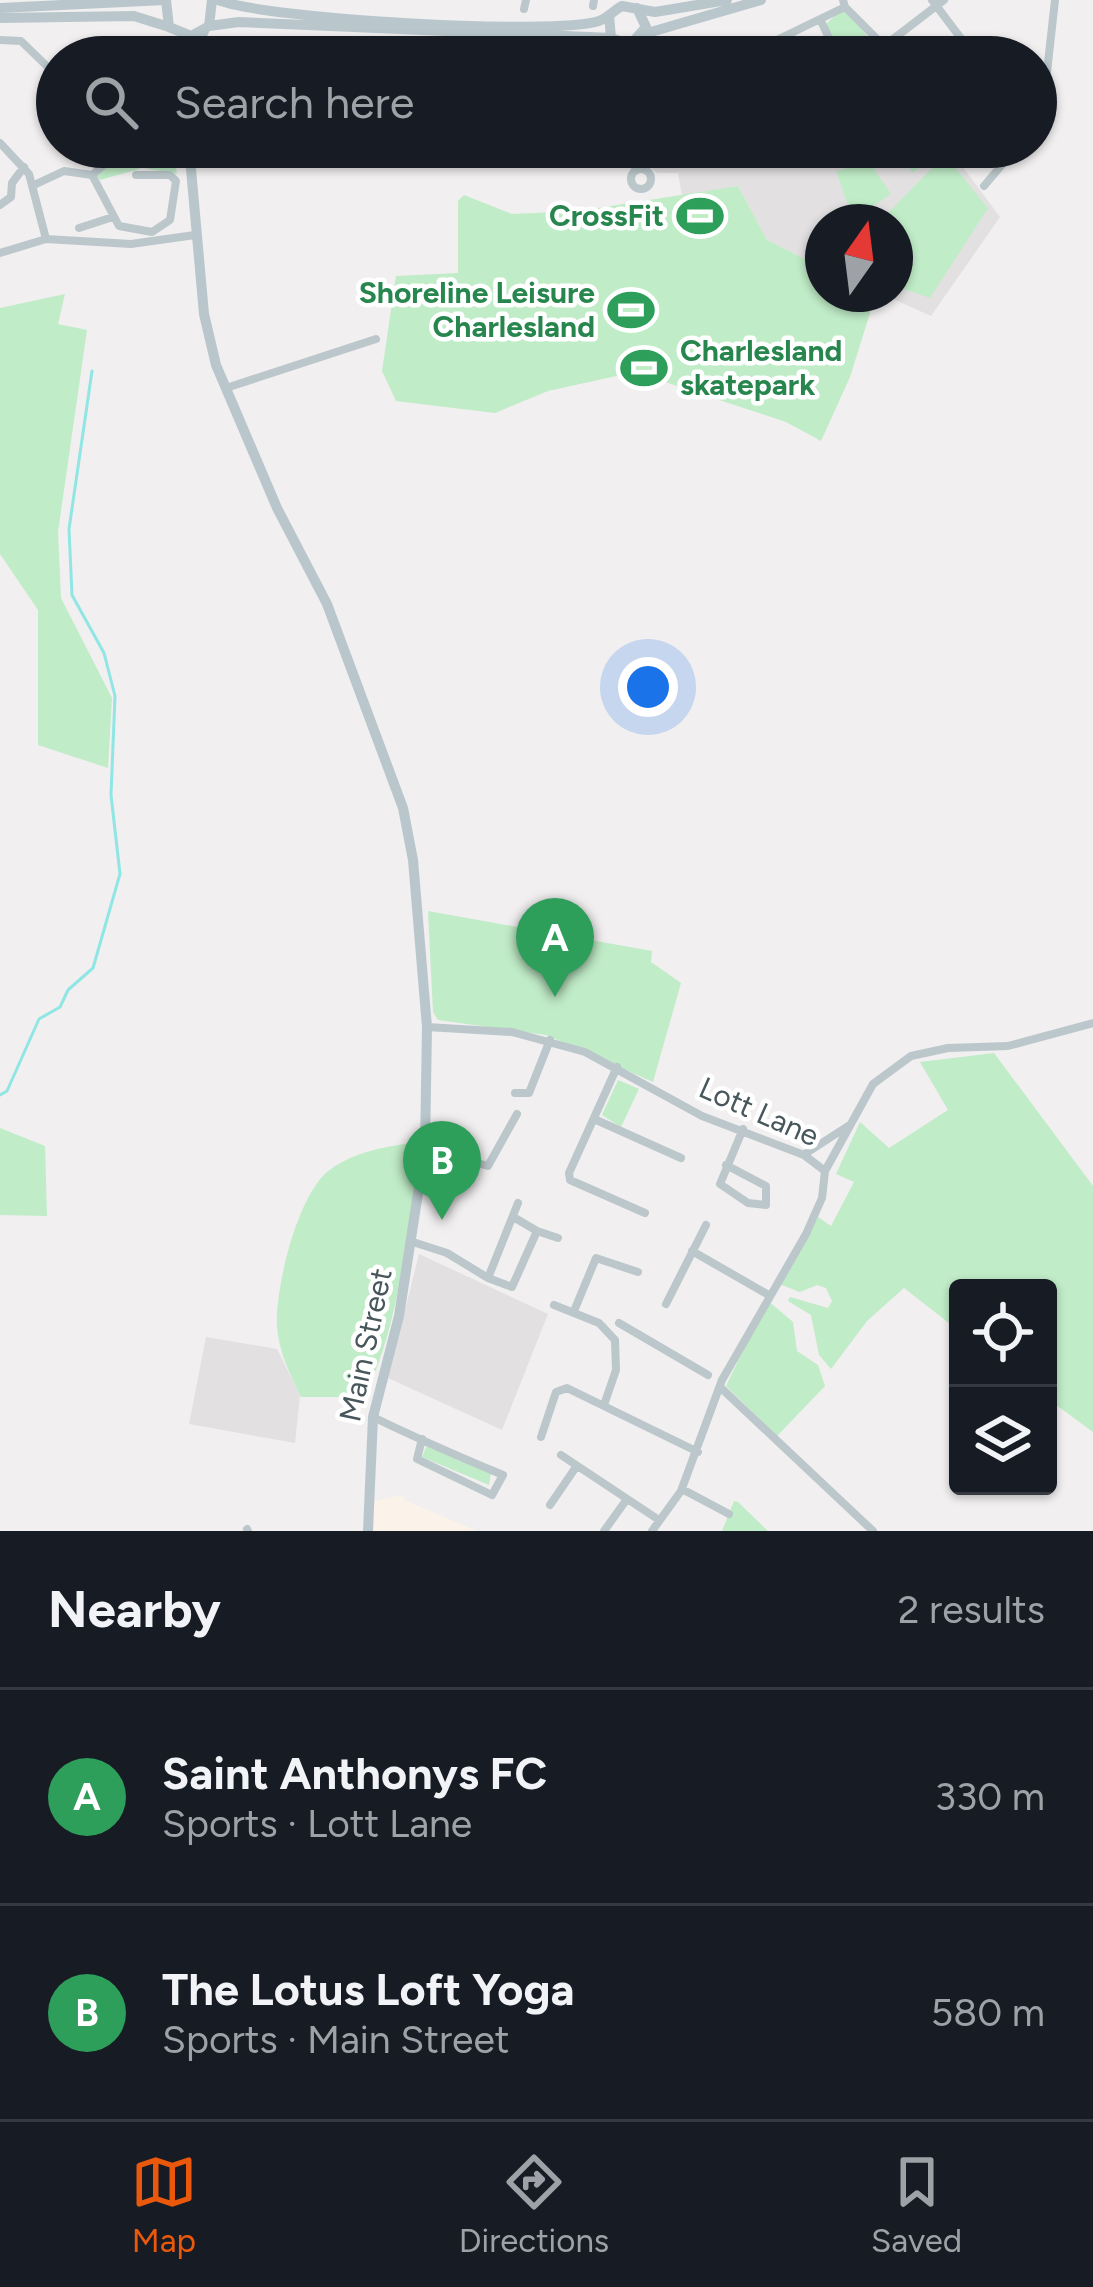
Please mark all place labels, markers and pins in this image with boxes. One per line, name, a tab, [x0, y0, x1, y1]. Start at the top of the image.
sports icon: CrossFit	[675, 191, 725, 241]
place label: CrossFit	[549, 197, 664, 234]
place label: Shoreline Leisure Charlesland	[359, 274, 595, 345]
sports icon: Shoreline Leisure Charlesland	[606, 285, 656, 335]
place label: Charlesland skatepark	[680, 332, 842, 403]
sports icon: Charlesland skatepark	[619, 343, 669, 393]
pin: A	[516, 898, 594, 997]
pin: B	[403, 1121, 481, 1220]

